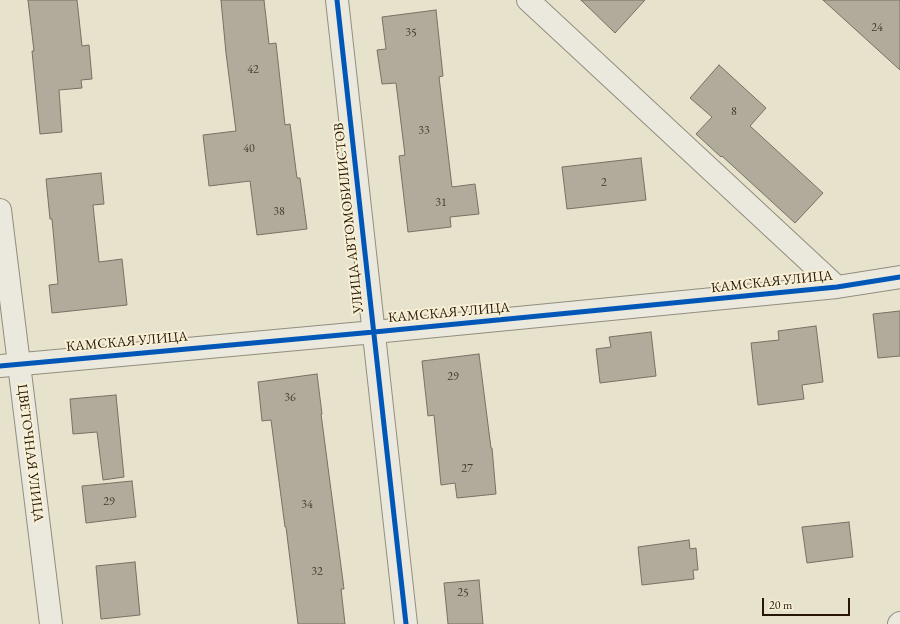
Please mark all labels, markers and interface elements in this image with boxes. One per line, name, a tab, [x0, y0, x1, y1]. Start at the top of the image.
house number: 24	[871, 21, 883, 35]
house number: 35	[405, 26, 417, 40]
house number: 42	[247, 63, 259, 77]
house number: 8	[731, 105, 737, 119]
street label: УЛИЦА АВТОМОБИЛИСТОВ	[331, 122, 367, 314]
house number: 33	[418, 124, 430, 138]
house number: 40	[243, 142, 255, 156]
house number: 2	[601, 176, 607, 190]
house number: 31	[435, 196, 447, 210]
house number: 38	[273, 205, 285, 219]
street label: КАМСКАЯ УЛИЦА	[710, 267, 834, 297]
street label: КАМСКАЯ УЛИЦА	[387, 299, 511, 327]
street label: КАМСКАЯ УЛИЦА	[65, 328, 189, 356]
house number: 29	[447, 370, 459, 384]
street label: ЦВЕТОЧНАЯ УЛИЦА	[13, 383, 47, 523]
house number: 36	[284, 391, 296, 405]
house number: 27	[461, 462, 473, 476]
house number: 29	[103, 495, 115, 509]
house number: 34	[301, 498, 313, 512]
house number: 32	[311, 565, 323, 579]
house number: 25	[457, 586, 469, 600]
scale bar	[764, 590, 852, 616]
text: 20 m	[769, 597, 792, 613]

